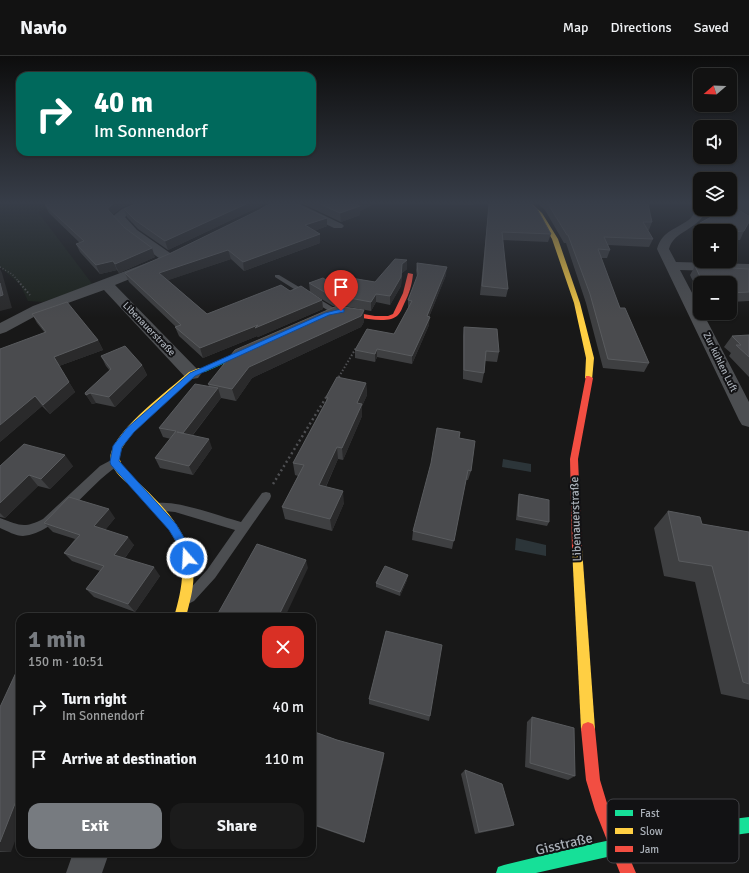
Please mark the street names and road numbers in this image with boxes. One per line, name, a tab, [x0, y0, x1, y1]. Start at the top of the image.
street label: Libenauerstraße	[120, 299, 178, 359]
street label: Zur kühlen Luft	[700, 330, 740, 394]
street label: Libenauerstraße	[567, 476, 585, 562]
street label: Gisstraße	[534, 829, 594, 859]

